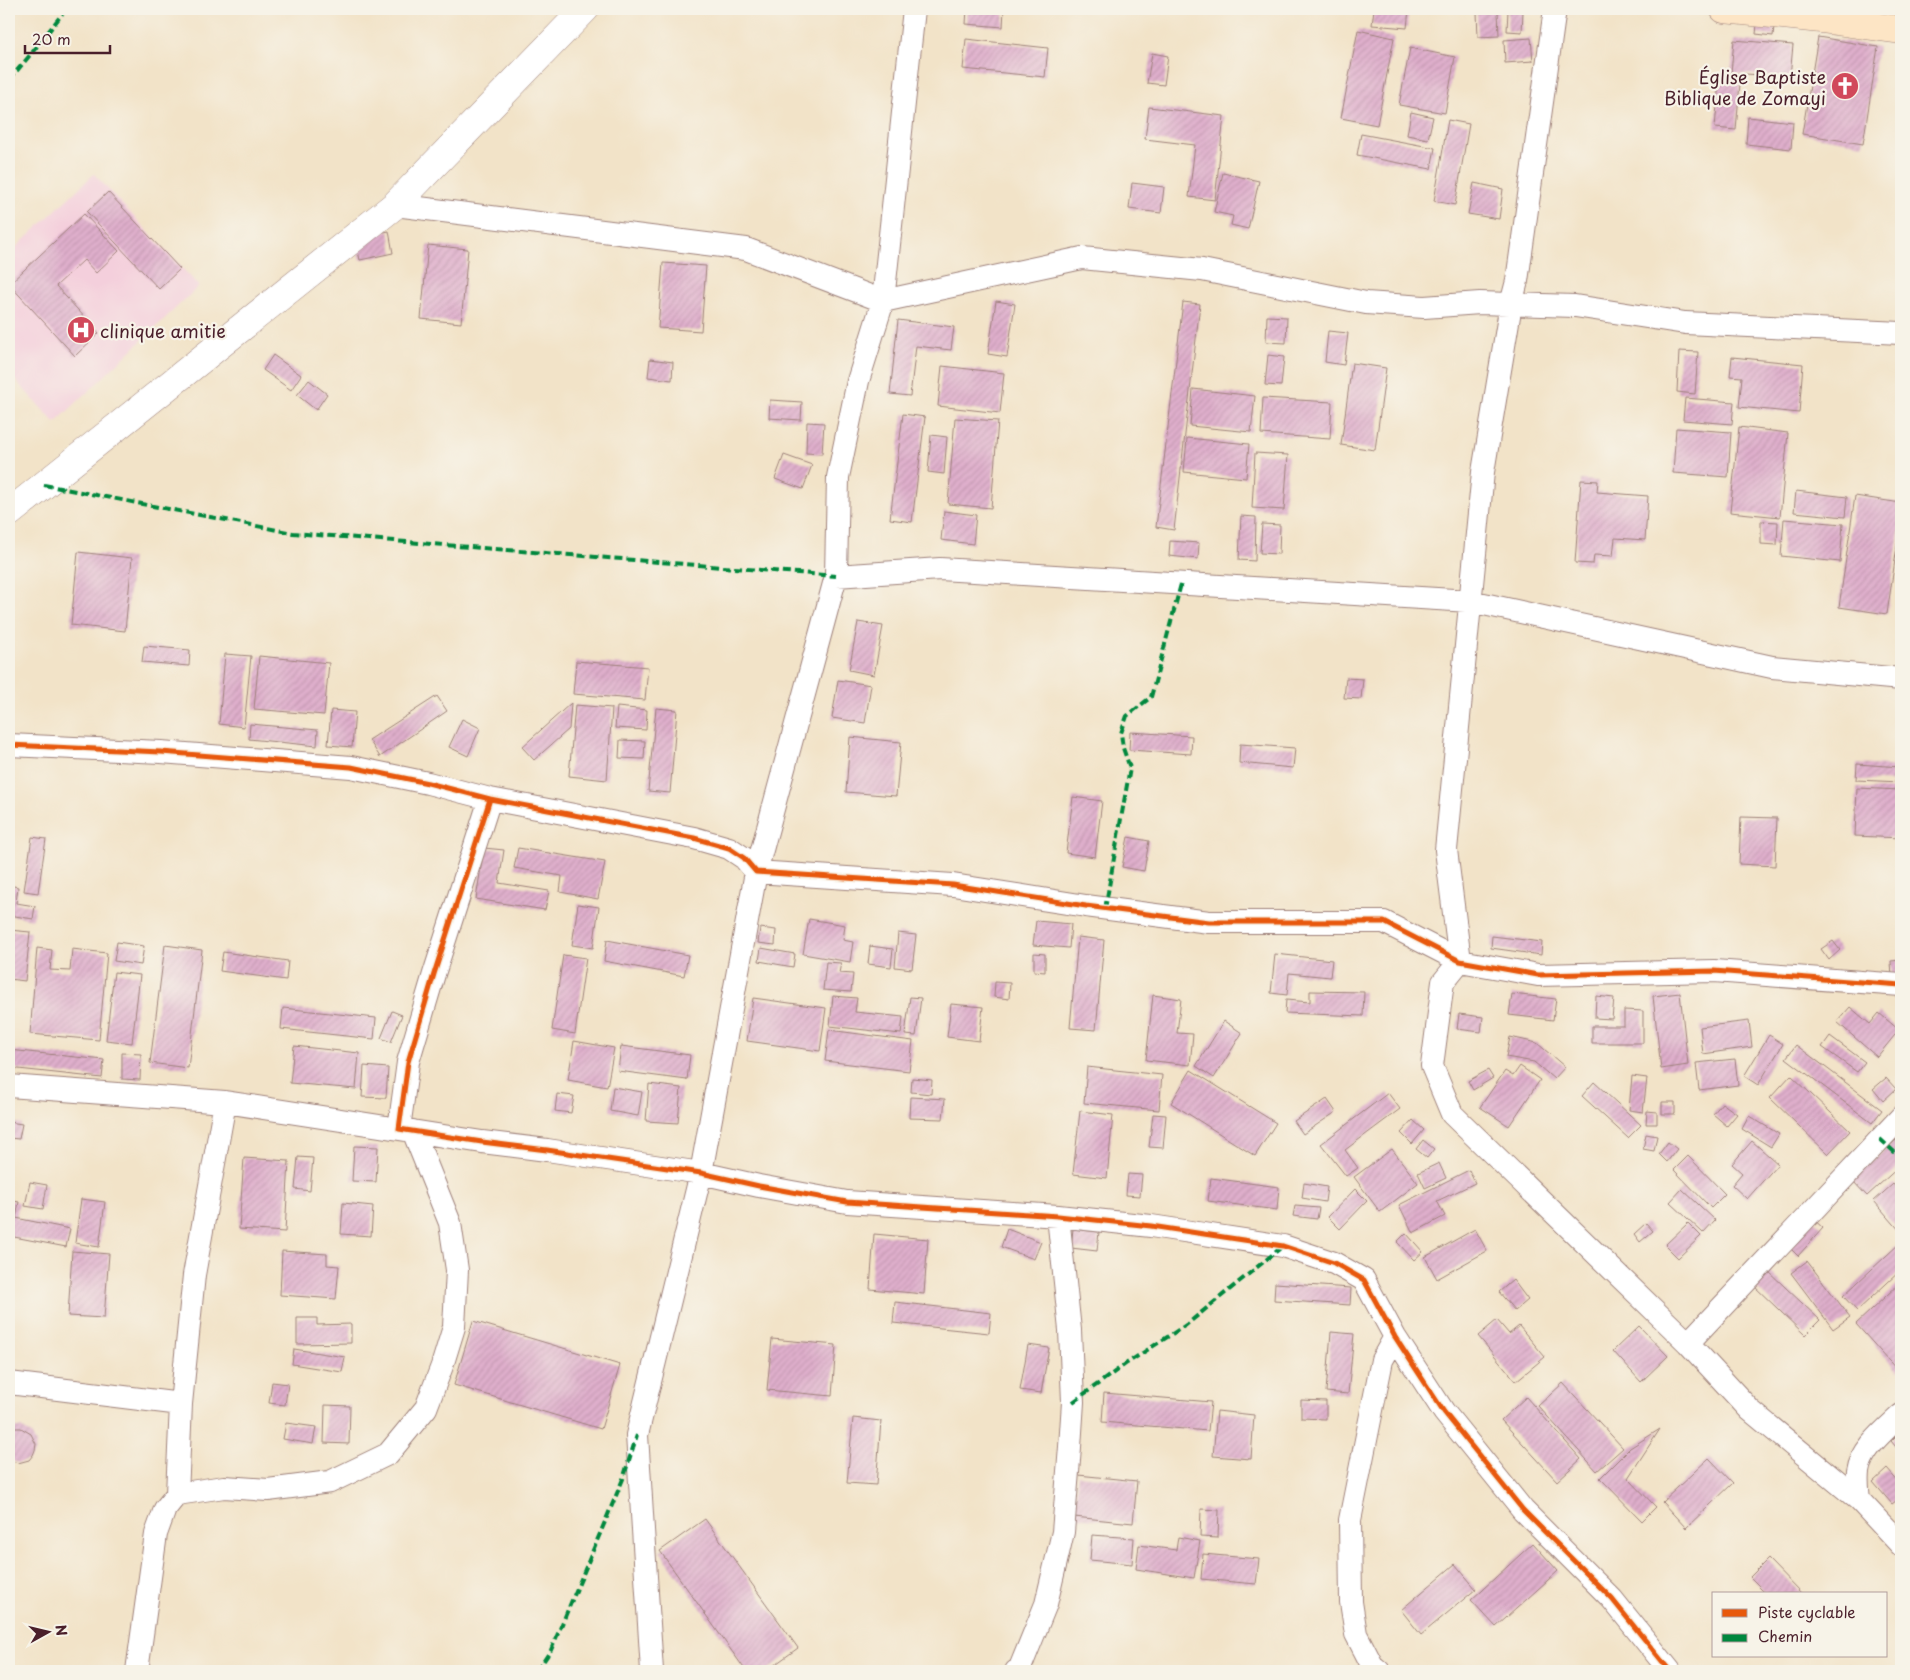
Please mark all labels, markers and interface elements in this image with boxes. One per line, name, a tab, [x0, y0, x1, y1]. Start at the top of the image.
scale bar	[25, 22, 110, 54]
text: 20 m	[32, 27, 71, 50]
place label: Église Baptiste Biblique de Zomayi	[1664, 63, 1826, 111]
church icon: Église Baptiste Biblique de Zomayi	[1830, 71, 1860, 101]
hospital icon: clinique amitie	[66, 315, 96, 345]
place label: clinique amitie	[100, 317, 226, 344]
legend	[1712, 1592, 1888, 1658]
text: Piste cyclable	[1758, 1600, 1855, 1623]
north arrow	[22, 1608, 72, 1658]
text: N	[50, 1623, 73, 1637]
text: Chemin	[1758, 1624, 1812, 1647]

